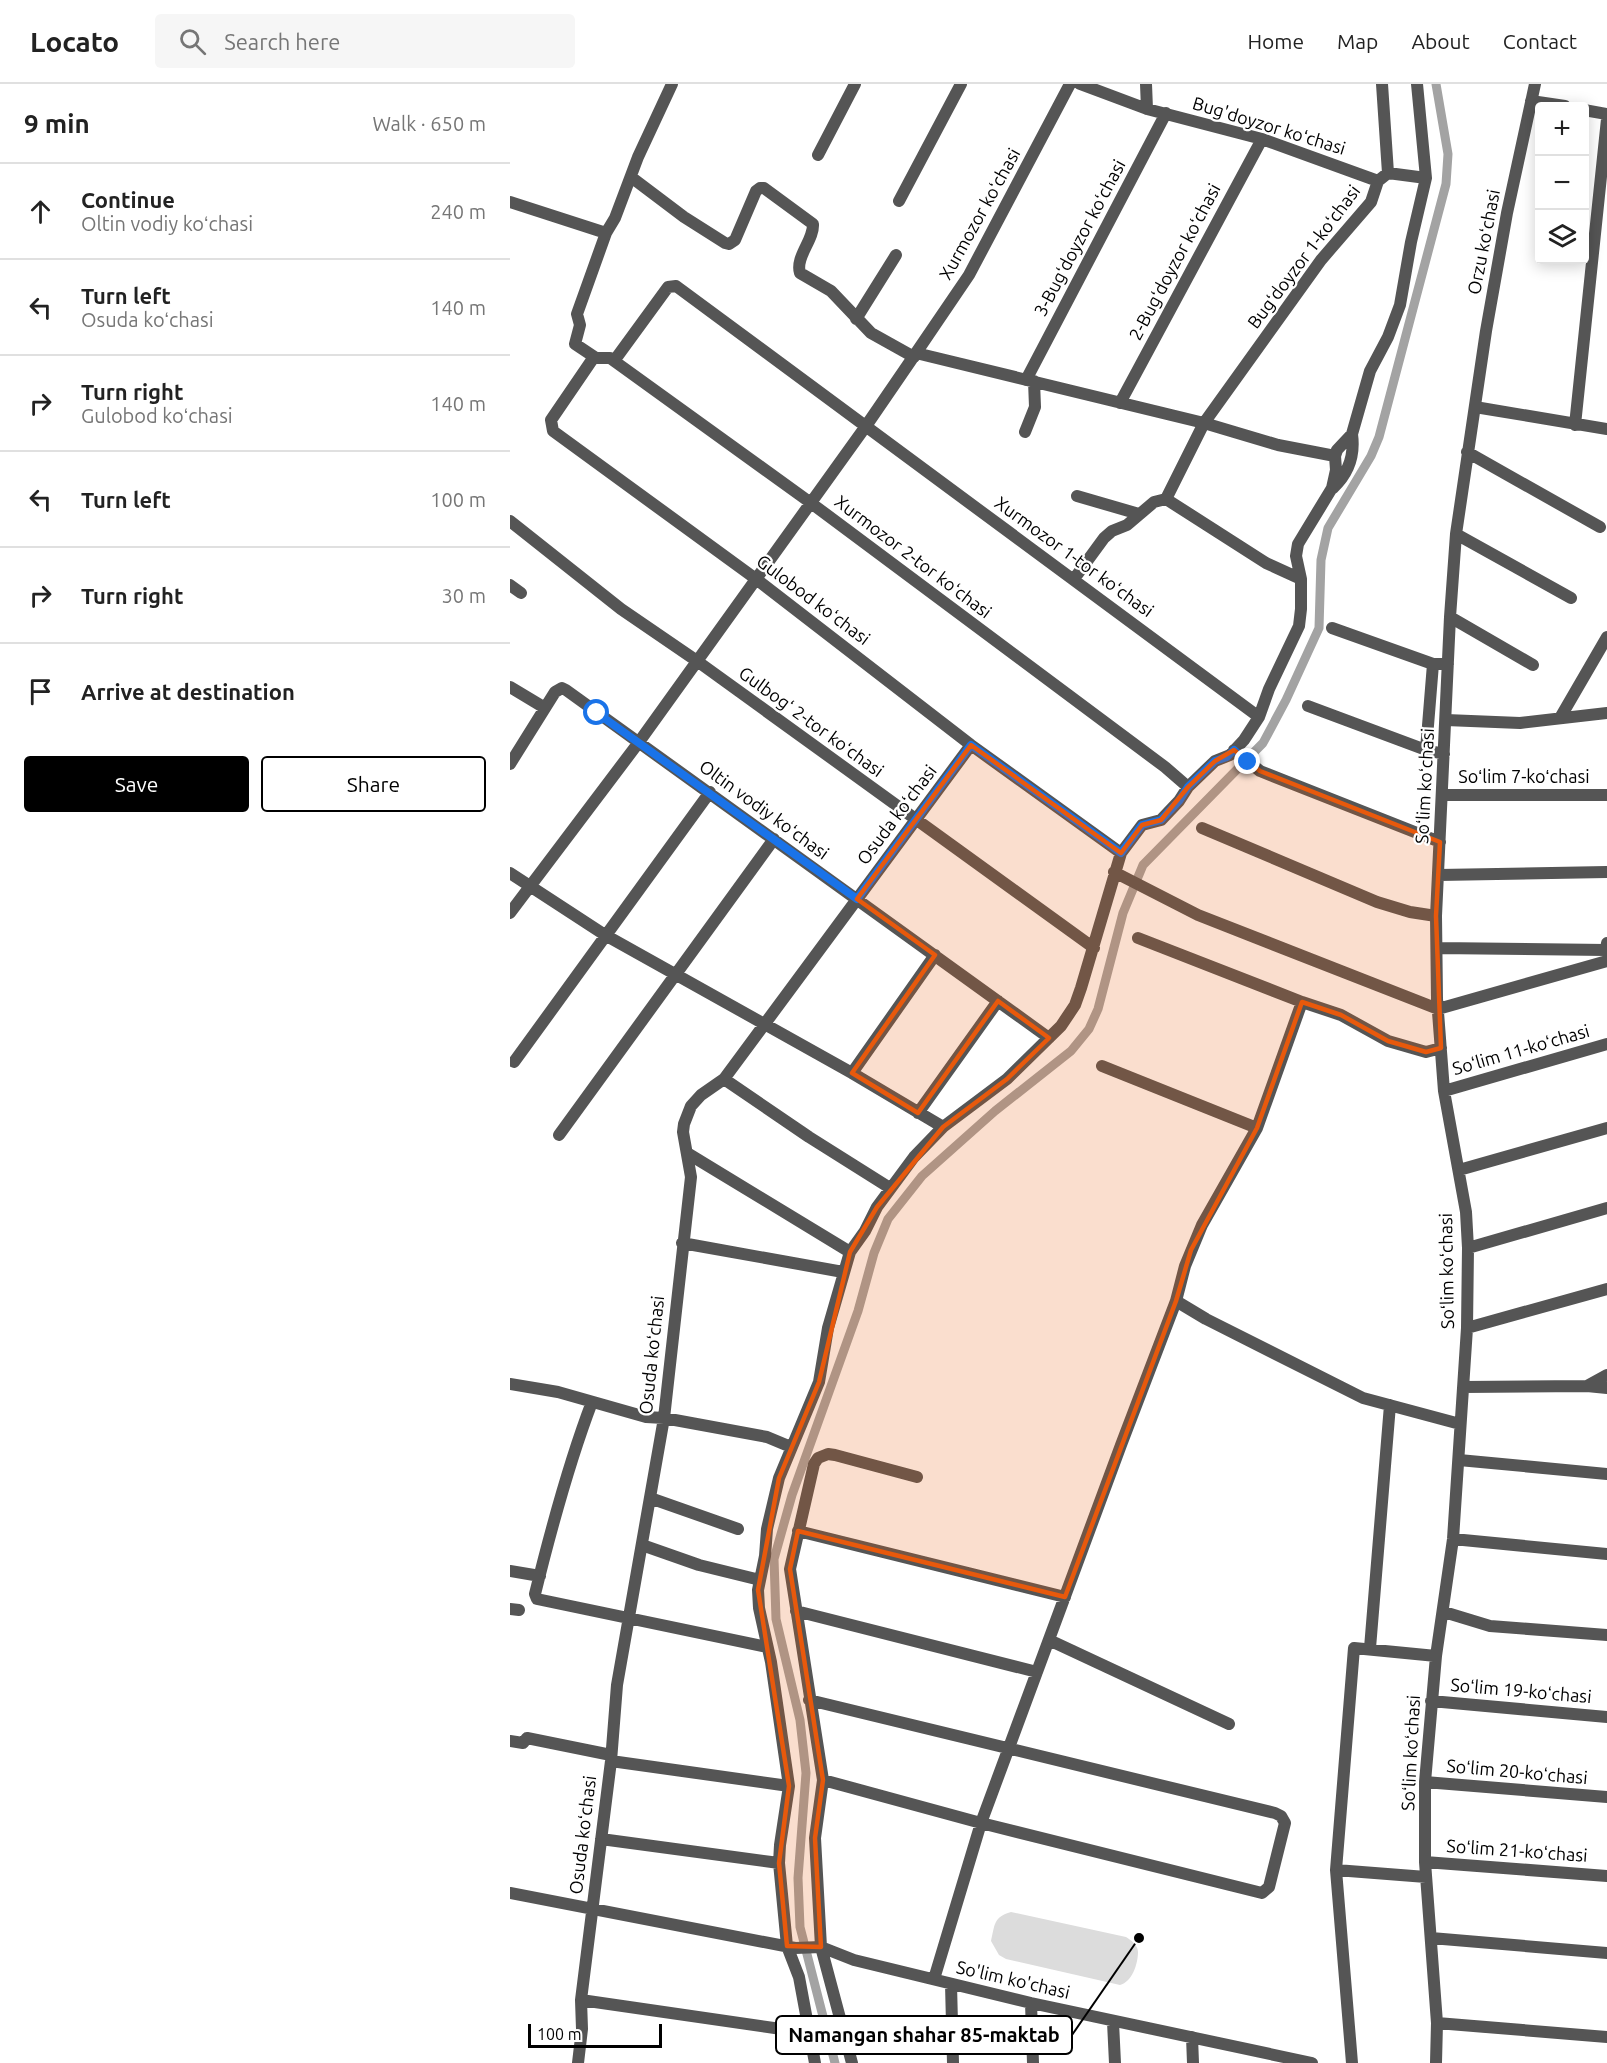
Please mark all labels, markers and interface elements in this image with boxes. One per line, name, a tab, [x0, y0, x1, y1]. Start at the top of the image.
search box	[155, 14, 575, 68]
icon: search	[176, 25, 209, 58]
text: Locato	[30, 26, 119, 57]
text: Search here	[224, 29, 340, 54]
text: Home	[1247, 29, 1304, 53]
text: Map	[1337, 29, 1378, 53]
text: About	[1411, 29, 1470, 53]
text: Contact	[1503, 29, 1577, 53]
street label: Bug'doyzor koʻchasi	[1190, 92, 1348, 158]
map controls	[1535, 102, 1589, 264]
button: +	[1535, 102, 1589, 156]
text: 9 min	[24, 109, 90, 138]
text: Walk · 650 m	[373, 112, 486, 135]
street label: Xurmozor koʻchasi	[935, 144, 1023, 283]
street label: 3-Bugʻdoyzor koʻchasi	[1029, 156, 1129, 319]
button: −	[1535, 156, 1589, 210]
street label: 2-Bugʻdoyzor koʻchasi	[1124, 180, 1224, 343]
street label: Bugʻdoyzor 1-koʻchasi	[1243, 181, 1364, 332]
text: Continue	[81, 187, 175, 212]
street label: Orzu koʻchasi	[1463, 187, 1503, 296]
icon: ahead	[24, 195, 57, 228]
text: 240 m	[430, 200, 486, 223]
button: layers	[1535, 210, 1589, 264]
text: Oltin vodiy koʻchasi	[81, 212, 253, 235]
text: Turn left	[81, 283, 171, 308]
icon: left	[24, 291, 57, 324]
text: 140 m	[430, 296, 486, 319]
text: Osuda koʻchasi	[81, 308, 214, 331]
text: Turn right	[81, 379, 183, 404]
icon: right	[24, 387, 57, 420]
text: 140 m	[430, 392, 486, 415]
text: Gulobod koʻchasi	[81, 404, 233, 427]
icon: left	[24, 483, 57, 516]
text: Turn left	[81, 487, 171, 512]
text: 100 m	[430, 488, 486, 511]
street label: Xurmozor 2-tor koʻchasi	[831, 491, 996, 622]
street label: Xurmozor 1-tor koʻchasi	[992, 492, 1158, 620]
street label: Gulobod koʻchasi	[753, 550, 874, 648]
icon: right	[24, 579, 57, 612]
text: Turn right	[81, 583, 183, 608]
text: 30 m	[442, 584, 486, 607]
street label: Gulbogʻ 2-tor koʻchasi	[735, 662, 888, 780]
icon: arrive	[24, 675, 57, 708]
text: Arrive at destination	[81, 679, 295, 704]
route start	[583, 699, 609, 725]
street label: Soʻlim koʻchasi	[1411, 727, 1437, 844]
route end	[1234, 748, 1260, 774]
button: Save	[24, 756, 249, 812]
button: Share	[261, 756, 486, 812]
street label: Oltin vodiy koʻchasi	[696, 756, 833, 863]
street label: Osuda koʻchasi	[852, 761, 940, 868]
street label: Soʻlim 7-koʻchasi	[1458, 766, 1590, 786]
street label: Soʻlim 11-koʻchasi	[1450, 1020, 1592, 1078]
street label: Soʻlim koʻchasi	[1435, 1213, 1457, 1329]
street label: Osuda koʻchasi	[635, 1295, 667, 1415]
street label: Soʻlim 19-koʻchasi	[1450, 1674, 1592, 1706]
street label: Soʻlim koʻchasi	[1397, 1694, 1423, 1811]
street label: Soʻlim 20-koʻchasi	[1446, 1755, 1588, 1787]
street label: Osuda koʻchasi	[565, 1774, 599, 1895]
street label: Soʻlim 21-koʻchasi	[1446, 1835, 1588, 1865]
street label: So'lim ko'chasi	[954, 1956, 1072, 2002]
callout: Namangan shahar 85-maktab	[776, 2016, 1072, 2054]
scale bar	[528, 2021, 662, 2048]
text: Namangan shahar 85-maktab	[788, 2023, 1060, 2046]
text: 100 m	[537, 2025, 582, 2043]

